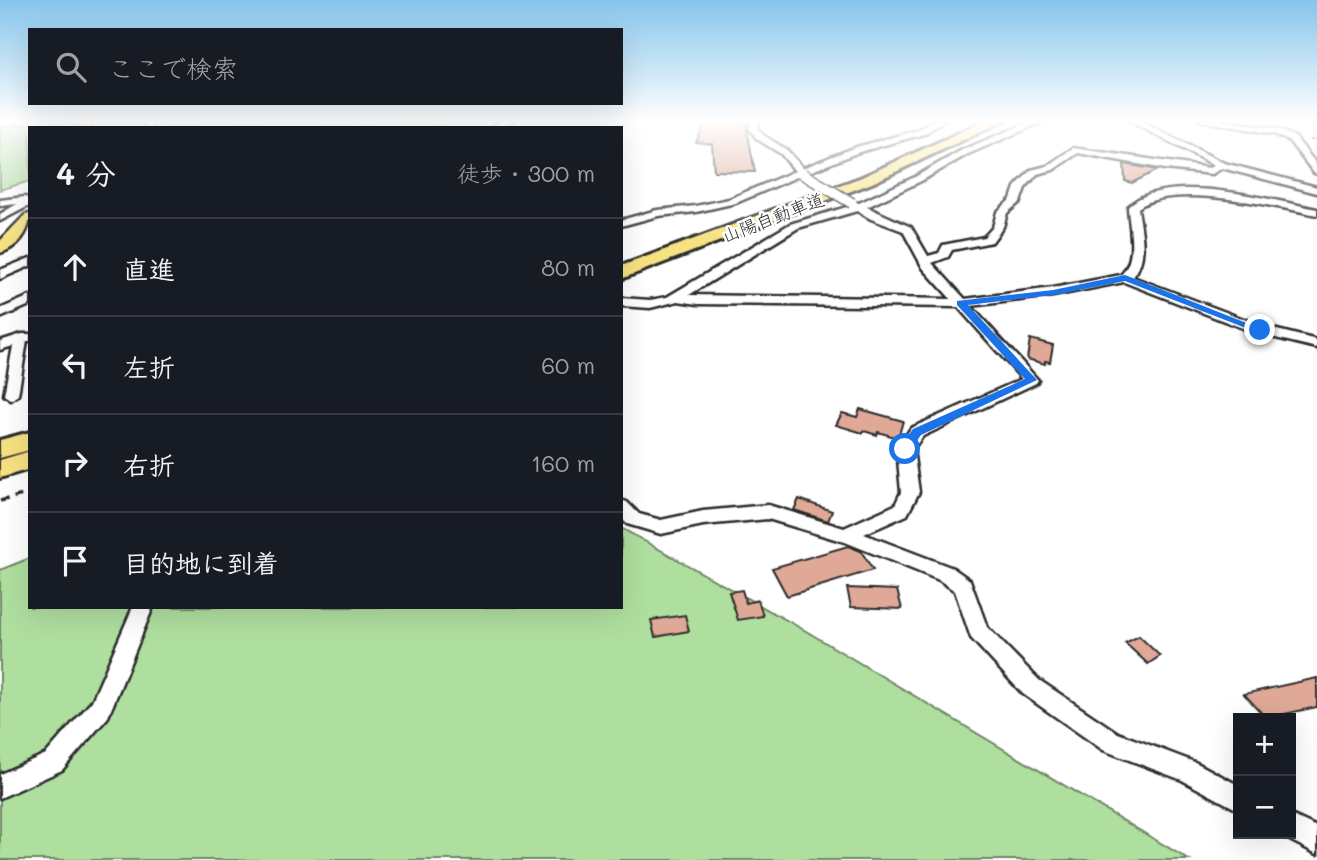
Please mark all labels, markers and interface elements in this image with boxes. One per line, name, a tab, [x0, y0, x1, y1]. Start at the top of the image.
search box	[28, 28, 623, 105]
icon: search	[52, 48, 90, 86]
text: ここで検索	[108, 51, 238, 85]
text: 4 分	[56, 153, 116, 193]
text: 徒歩 · 300 m	[457, 158, 595, 188]
street label: 山陽自動車道	[718, 186, 828, 248]
icon: ahead	[56, 248, 94, 286]
text: 直進	[123, 252, 175, 286]
text: 80 m	[541, 252, 595, 282]
route end	[1244, 314, 1275, 345]
icon: left	[56, 346, 94, 384]
text: 左折	[123, 350, 175, 384]
text: 60 m	[541, 350, 595, 380]
route start	[889, 433, 920, 464]
icon: right	[56, 444, 94, 482]
text: 右折	[123, 448, 175, 482]
text: 160 m	[531, 448, 595, 478]
icon: arrive	[56, 542, 94, 580]
text: 目的地に到着	[123, 546, 279, 580]
map controls	[1233, 713, 1296, 839]
button: +	[1233, 713, 1296, 776]
button: −	[1233, 776, 1296, 839]

